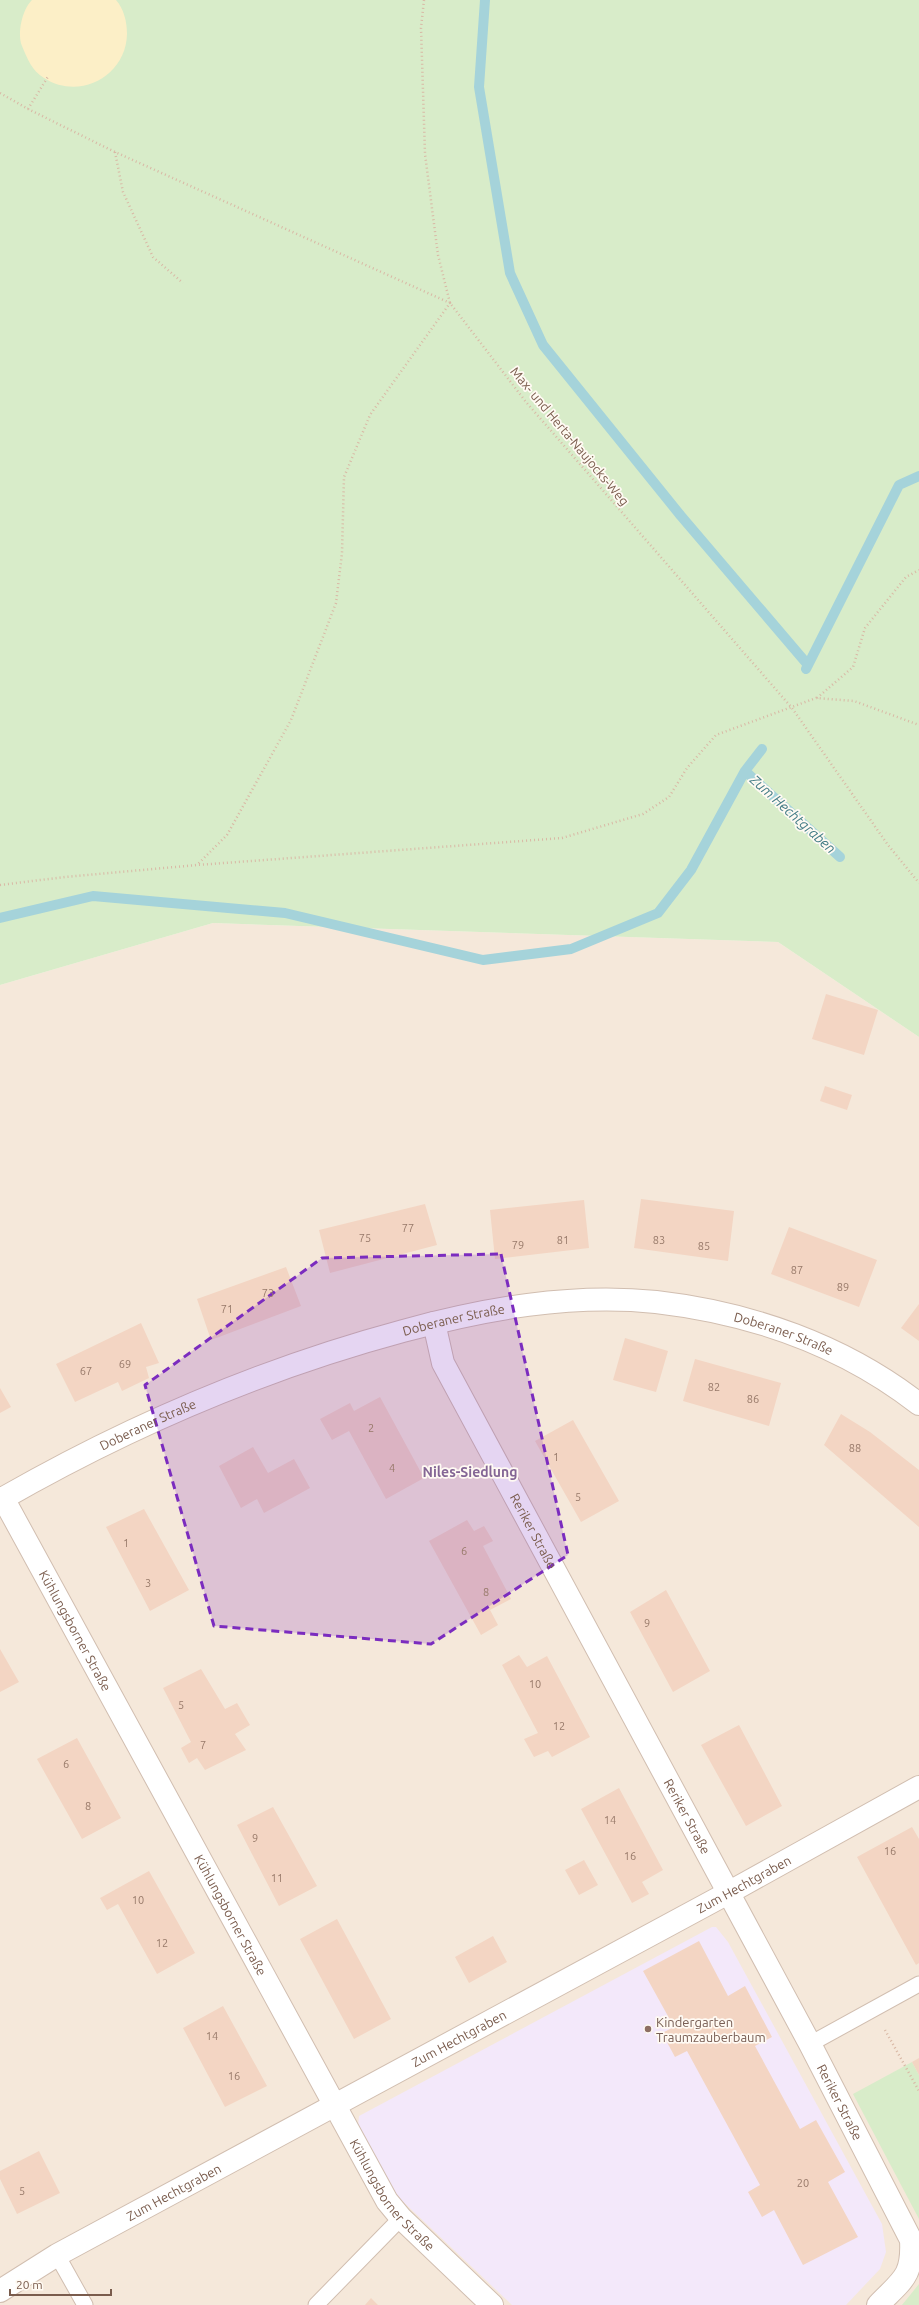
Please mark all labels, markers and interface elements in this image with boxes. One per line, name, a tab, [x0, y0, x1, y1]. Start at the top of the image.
street label: Max- und Herta-Naujocks-Weg	[508, 364, 632, 508]
water label: Zum Hechtgraben	[746, 771, 839, 857]
house number: 77	[402, 1222, 414, 1234]
house number: 75	[359, 1232, 371, 1244]
house number: 81	[557, 1234, 569, 1246]
house number: 83	[653, 1234, 665, 1246]
house number: 79	[512, 1239, 524, 1251]
house number: 85	[698, 1240, 710, 1252]
house number: 87	[791, 1264, 803, 1276]
house number: 89	[837, 1281, 849, 1293]
house number: 73	[262, 1287, 274, 1299]
street label: Doberaner Straße	[401, 1301, 506, 1338]
house number: 71	[221, 1303, 233, 1315]
street label: Doberaner Straße	[732, 1309, 835, 1357]
house number: 69	[119, 1358, 131, 1370]
house number: 67	[80, 1365, 92, 1377]
house number: 82	[708, 1381, 720, 1393]
house number: 86	[747, 1393, 759, 1405]
street label: Doberaner Straße	[97, 1396, 198, 1453]
house number: 2	[368, 1422, 374, 1434]
house number: 88	[849, 1442, 861, 1454]
house number: 1	[553, 1451, 559, 1463]
house number: 4	[389, 1462, 395, 1474]
district label: Niles-Siedlung	[423, 1464, 518, 1480]
street label: Reriker Straße	[508, 1491, 560, 1571]
house number: 5	[575, 1491, 581, 1503]
house number: 1	[123, 1537, 129, 1549]
house number: 6	[461, 1545, 467, 1557]
street label: Kühlungsborner Straße	[37, 1568, 114, 1693]
house number: 3	[145, 1577, 151, 1589]
house number: 8	[483, 1586, 489, 1598]
house number: 9	[644, 1617, 650, 1629]
house number: 10	[529, 1678, 541, 1690]
house number: 5	[178, 1699, 184, 1711]
house number: 12	[553, 1720, 565, 1732]
house number: 7	[200, 1739, 206, 1751]
house number: 6	[63, 1758, 69, 1770]
street label: Reriker Straße	[661, 1776, 713, 1856]
house number: 8	[85, 1800, 91, 1812]
house number: 14	[604, 1814, 616, 1826]
house number: 9	[252, 1832, 258, 1844]
house number: 16	[884, 1845, 896, 1857]
house number: 16	[624, 1850, 636, 1862]
street label: Kühlungsborner Straße	[192, 1852, 269, 1978]
street label: Zum Hechtgraben	[694, 1853, 793, 1915]
house number: 11	[271, 1872, 283, 1884]
house number: 10	[132, 1894, 144, 1906]
house number: 12	[156, 1937, 168, 1949]
street label: Zum Hechtgraben	[409, 2007, 508, 2069]
place label: Kindergarten Traumzauberbaum	[656, 2015, 766, 2044]
marker: Kindergarten Traumzauberbaum	[643, 2024, 653, 2034]
house number: 14	[206, 2030, 218, 2042]
street label: Reriker Straße	[815, 2062, 865, 2142]
house number: 16	[228, 2070, 240, 2082]
street label: Kühlungsborner Straße	[347, 2136, 437, 2253]
street label: Zum Hechtgraben	[124, 2161, 223, 2223]
house number: 20	[797, 2177, 809, 2189]
house number: 5	[19, 2185, 25, 2197]
scale bar	[10, 2271, 111, 2297]
text: 20 m	[16, 2278, 43, 2291]

